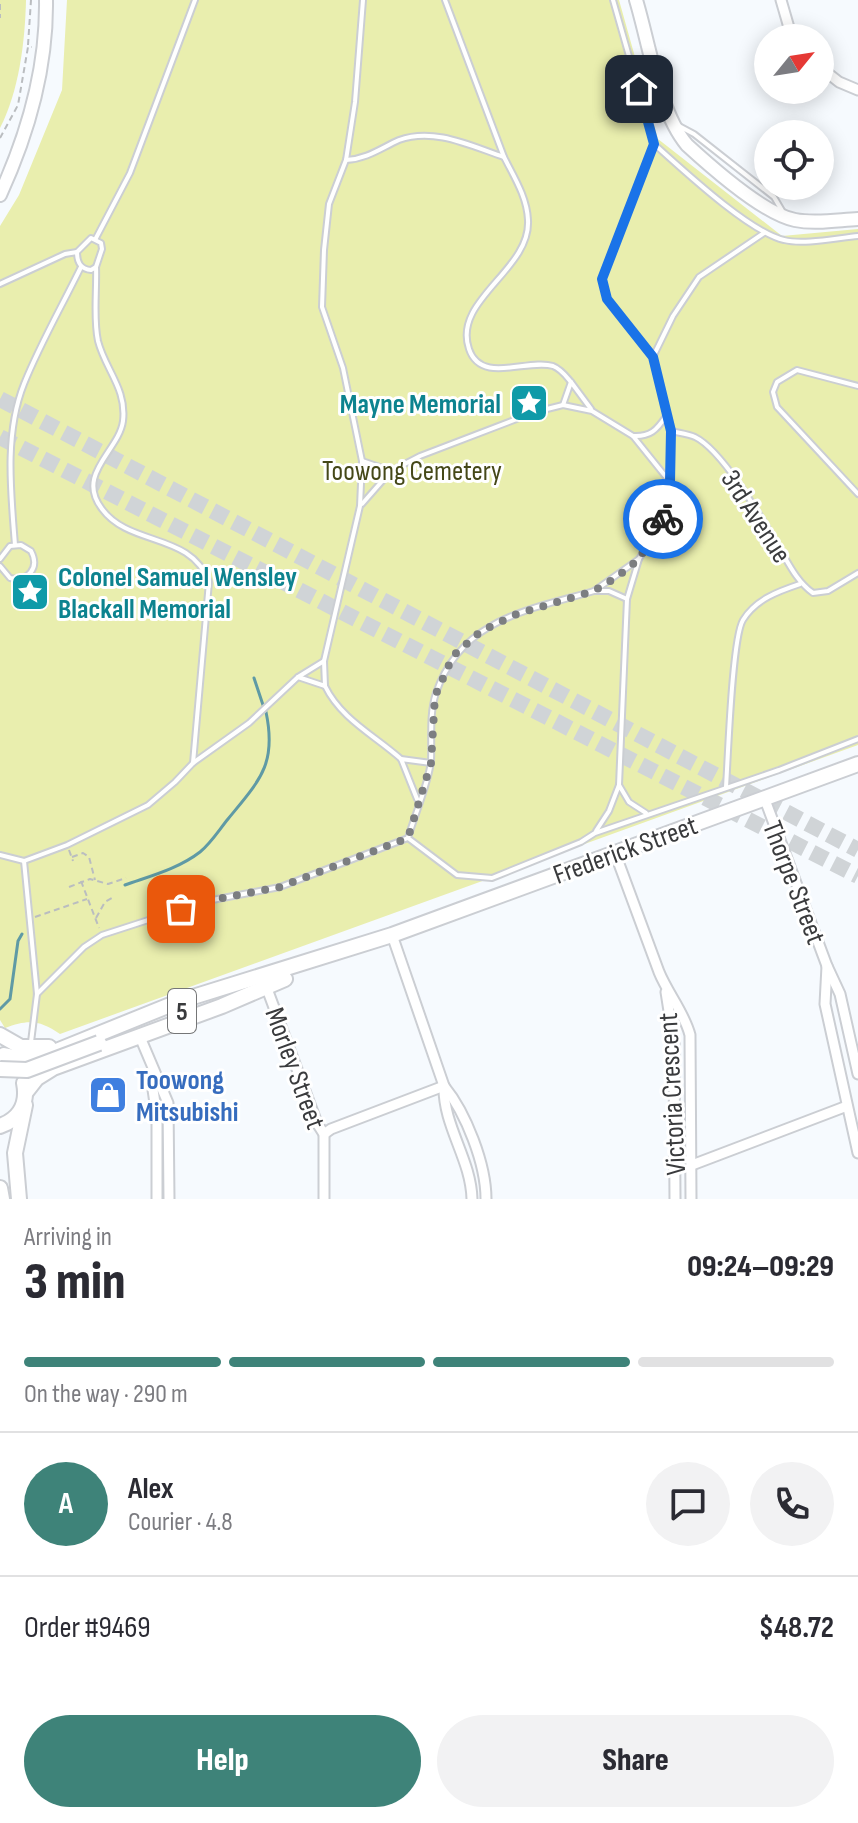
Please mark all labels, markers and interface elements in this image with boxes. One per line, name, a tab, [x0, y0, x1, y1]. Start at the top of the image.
north arrow	[754, 24, 834, 104]
map controls	[754, 24, 834, 200]
pin	[605, 55, 673, 123]
icon: home	[617, 67, 661, 111]
button: locate	[754, 120, 834, 200]
place icon: Mayne Memorial	[508, 382, 550, 424]
place label: Mayne Memorial	[340, 388, 501, 421]
park label: Toowong Cemetery	[322, 455, 502, 488]
street label: 3rd Avenue	[714, 464, 798, 569]
courier	[623, 479, 703, 559]
icon: bike	[641, 497, 685, 541]
place label: Colonel Samuel Wensley Blackall Memorial	[58, 561, 297, 626]
place icon: Colonel Samuel Wensley Blackall Memorial	[9, 571, 51, 613]
street label: Frederick Street	[549, 809, 702, 892]
street label: Thorpe Street	[755, 816, 832, 949]
pin	[147, 875, 215, 943]
icon: bag	[159, 887, 203, 931]
road number: 5	[168, 989, 196, 1033]
street label: Morley Street	[257, 1003, 332, 1134]
street label: Victoria Crescent	[652, 1012, 693, 1176]
place label: Toowong Mitsubishi	[136, 1064, 238, 1129]
shop icon: Toowong Mitsubishi	[87, 1074, 129, 1116]
text: Arriving in	[24, 1222, 112, 1253]
text: 09:24–09:29	[687, 1249, 834, 1285]
text: 3 min	[24, 1251, 126, 1314]
text: On the way · 290 m	[24, 1379, 188, 1410]
button: chat	[646, 1462, 730, 1546]
button: phone	[750, 1462, 834, 1546]
text: Alex	[128, 1471, 174, 1507]
text: A	[59, 1486, 73, 1522]
text: Courier · 4.8	[128, 1507, 233, 1538]
text: Order #9469	[24, 1610, 151, 1646]
text: $48.72	[759, 1610, 834, 1646]
button: Help	[24, 1715, 421, 1807]
button: Share	[437, 1715, 834, 1807]

